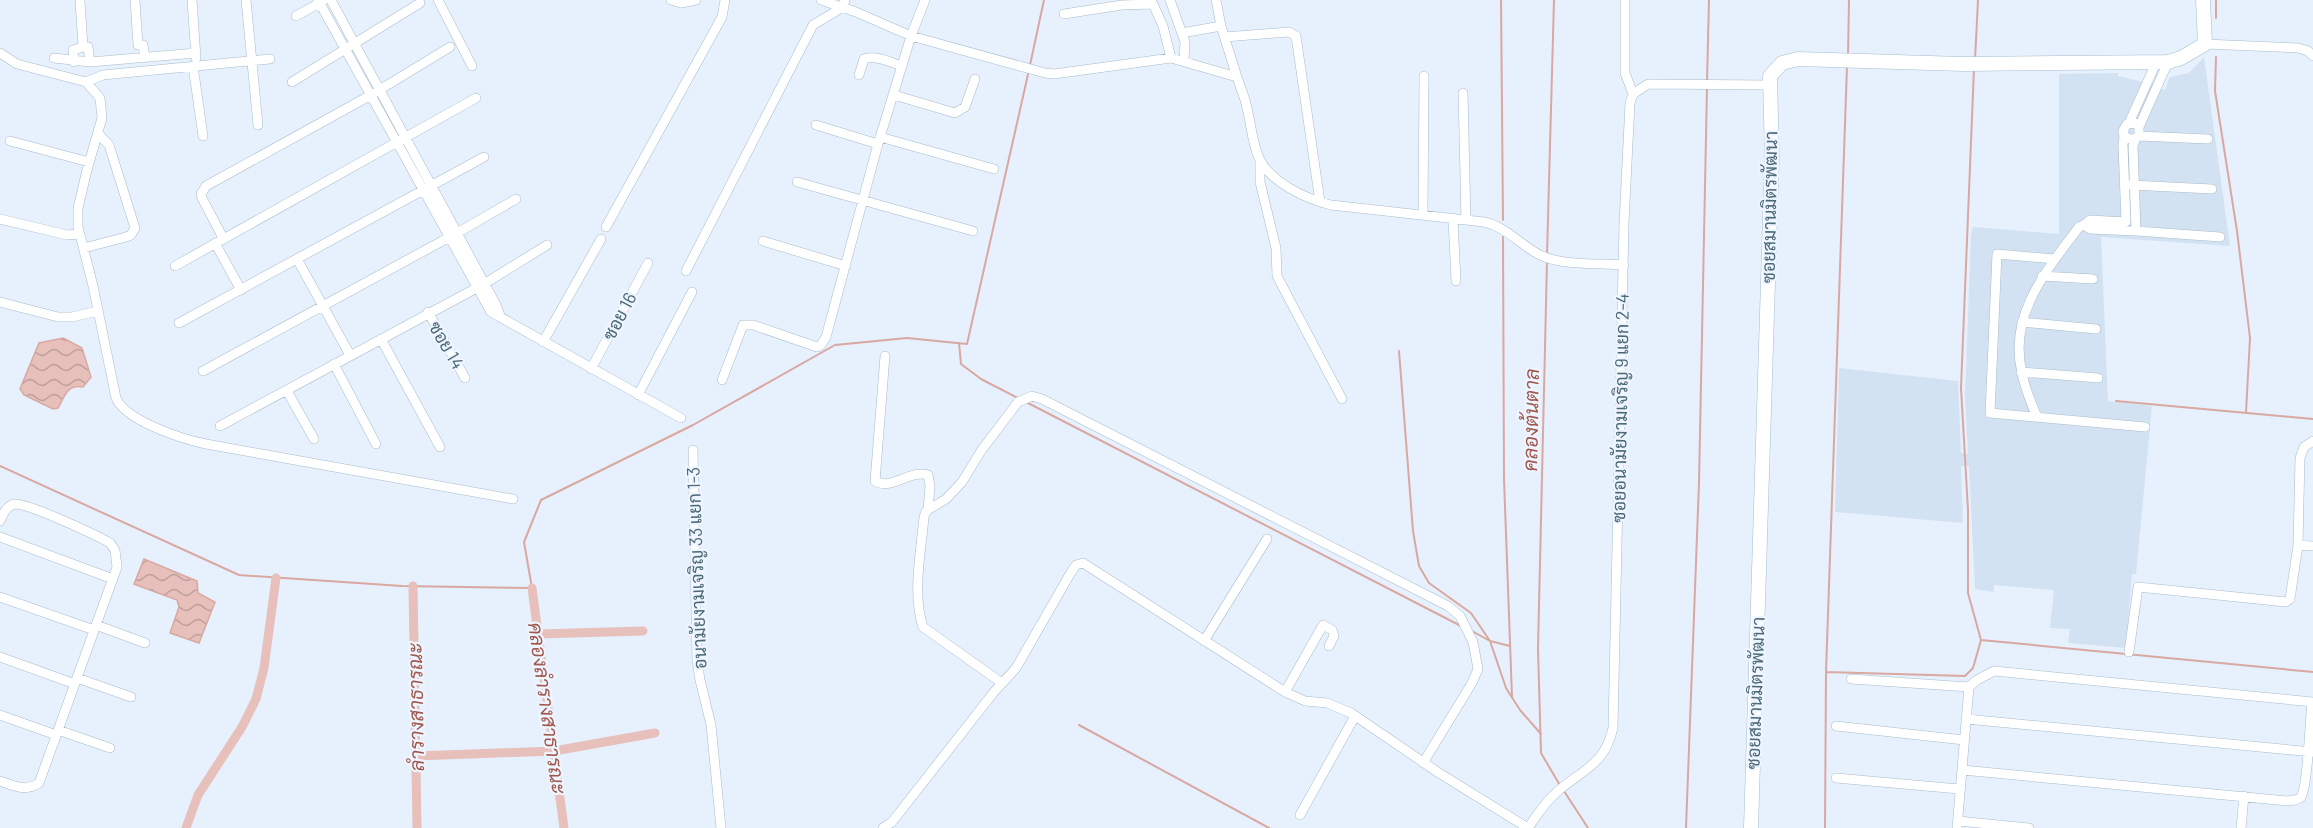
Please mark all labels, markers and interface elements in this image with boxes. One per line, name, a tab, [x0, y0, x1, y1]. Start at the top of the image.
street label: ซอยสมานมิตรพัฒนา	[1757, 131, 1781, 283]
street label: ซอย 16	[597, 288, 641, 344]
street label: ซอยอนามัยงามเจริญ 9 แยก 2-4	[1607, 293, 1634, 523]
street label: ซอย 14	[425, 317, 469, 373]
water label: คลองต้นตาล	[1517, 368, 1543, 472]
street label: อนามัยงามเจริญ 33 แยก 1-3	[681, 466, 712, 670]
street label: ซอยสมานมิตรพัฒนา	[1741, 616, 1769, 770]
water label: คลองลำรางสาธารณะ	[524, 621, 572, 796]
water label: ลำรางสาธารณะ	[402, 642, 428, 771]

